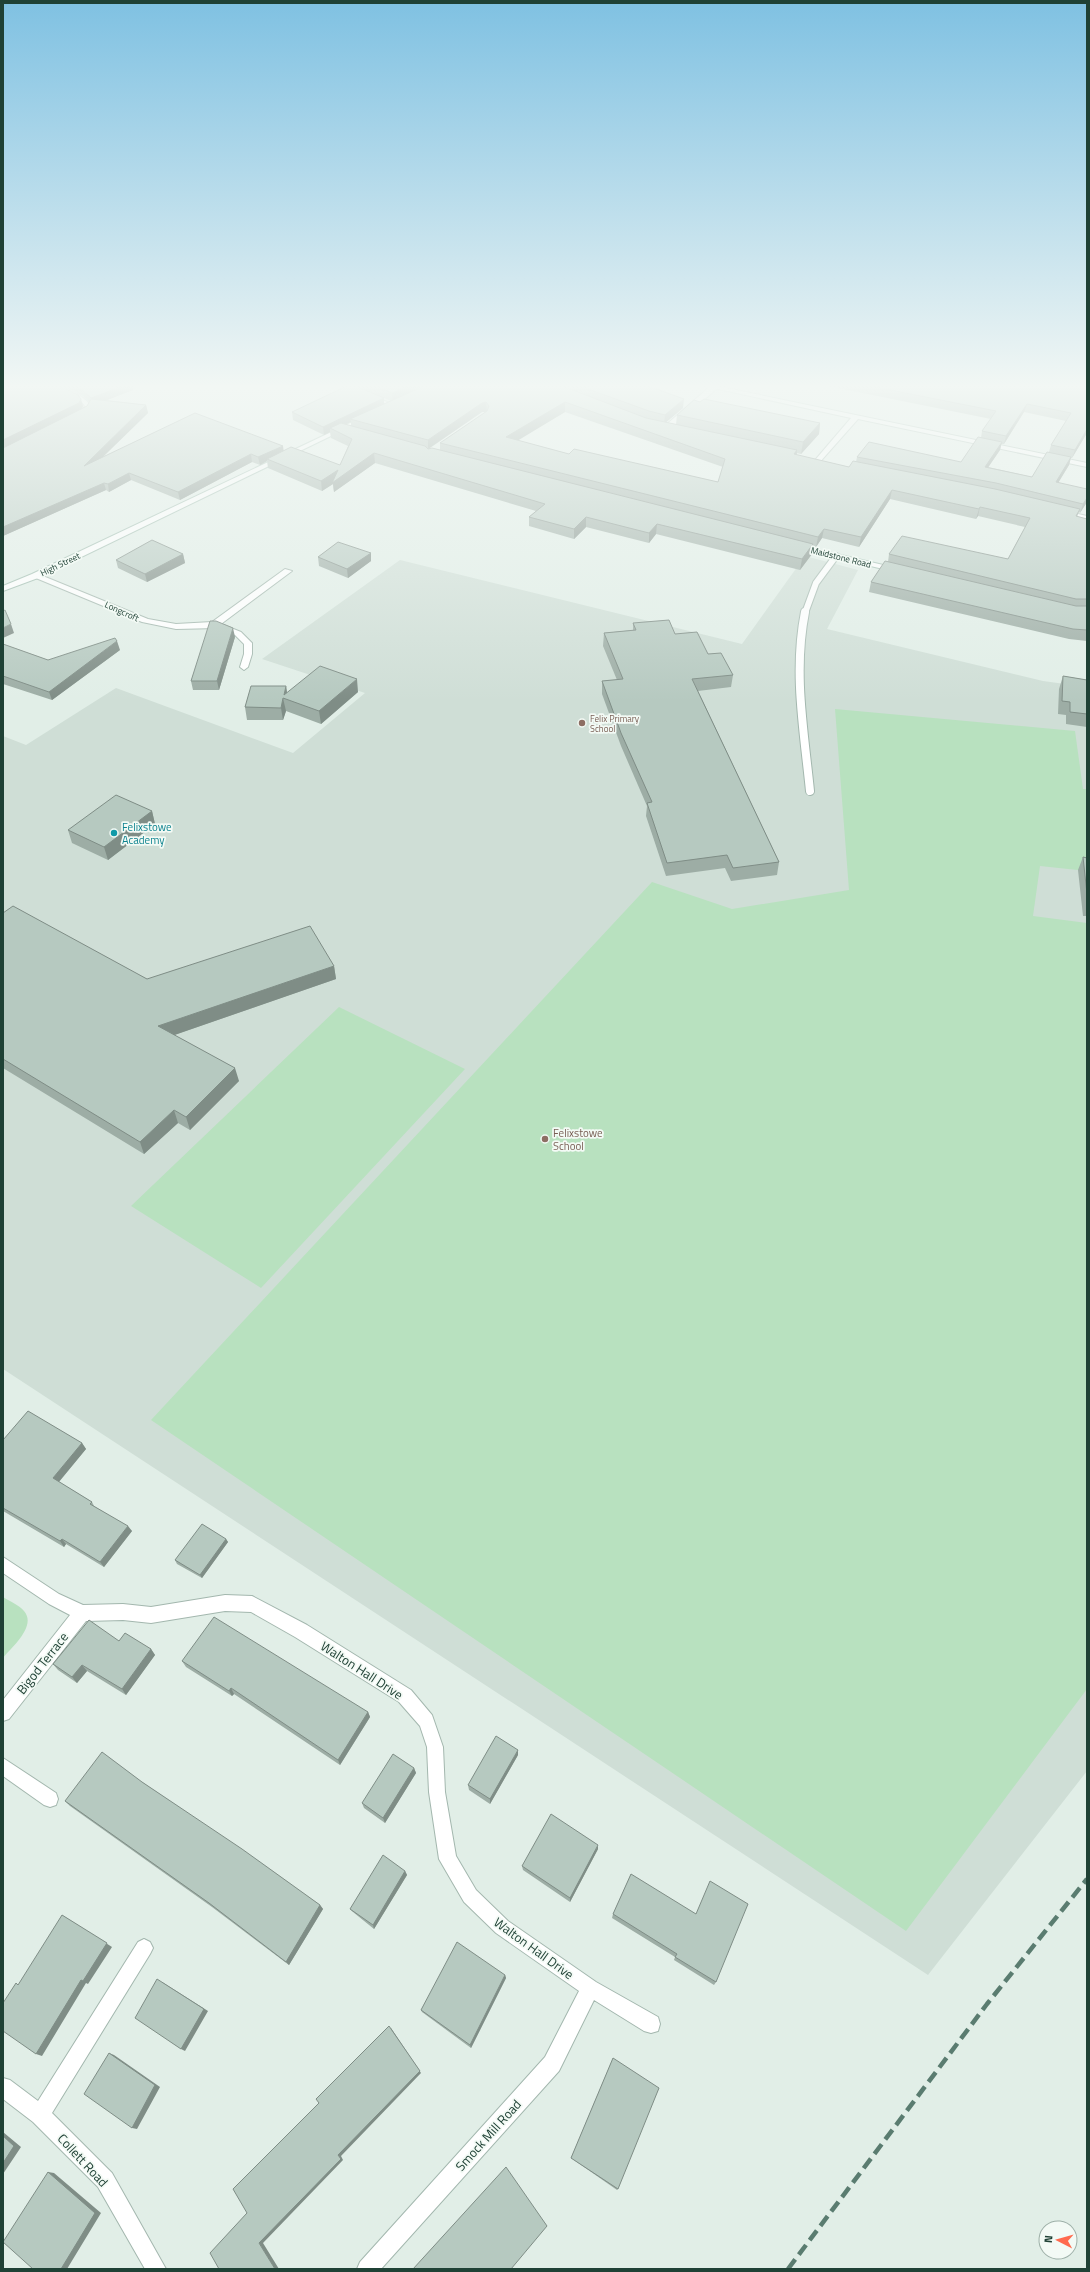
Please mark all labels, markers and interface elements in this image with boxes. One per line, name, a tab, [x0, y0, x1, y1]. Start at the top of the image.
street label: Maidstone Road	[809, 543, 873, 571]
street label: High Street	[38, 548, 83, 579]
street label: Longcroft	[103, 598, 142, 625]
place label: Felix Primary School	[590, 712, 640, 735]
marker: Felix Primary School	[577, 718, 587, 728]
place label: Felixstowe Academy	[122, 819, 172, 848]
marker: Felixstowe Academy	[109, 828, 119, 838]
place label: Felixstowe School	[553, 1125, 603, 1154]
marker: Felixstowe School	[540, 1134, 550, 1144]
street label: Bigod Terrace	[11, 1628, 73, 1698]
street label: Walton Hall Drive	[317, 1636, 407, 1704]
street label: Walton Hall Drive	[490, 1912, 578, 1984]
street label: Smock Mill Road	[450, 2095, 526, 2175]
street label: Collett Road	[53, 2129, 113, 2191]
north arrow	[1038, 2220, 1078, 2260]
text: N	[1040, 2234, 1056, 2244]

